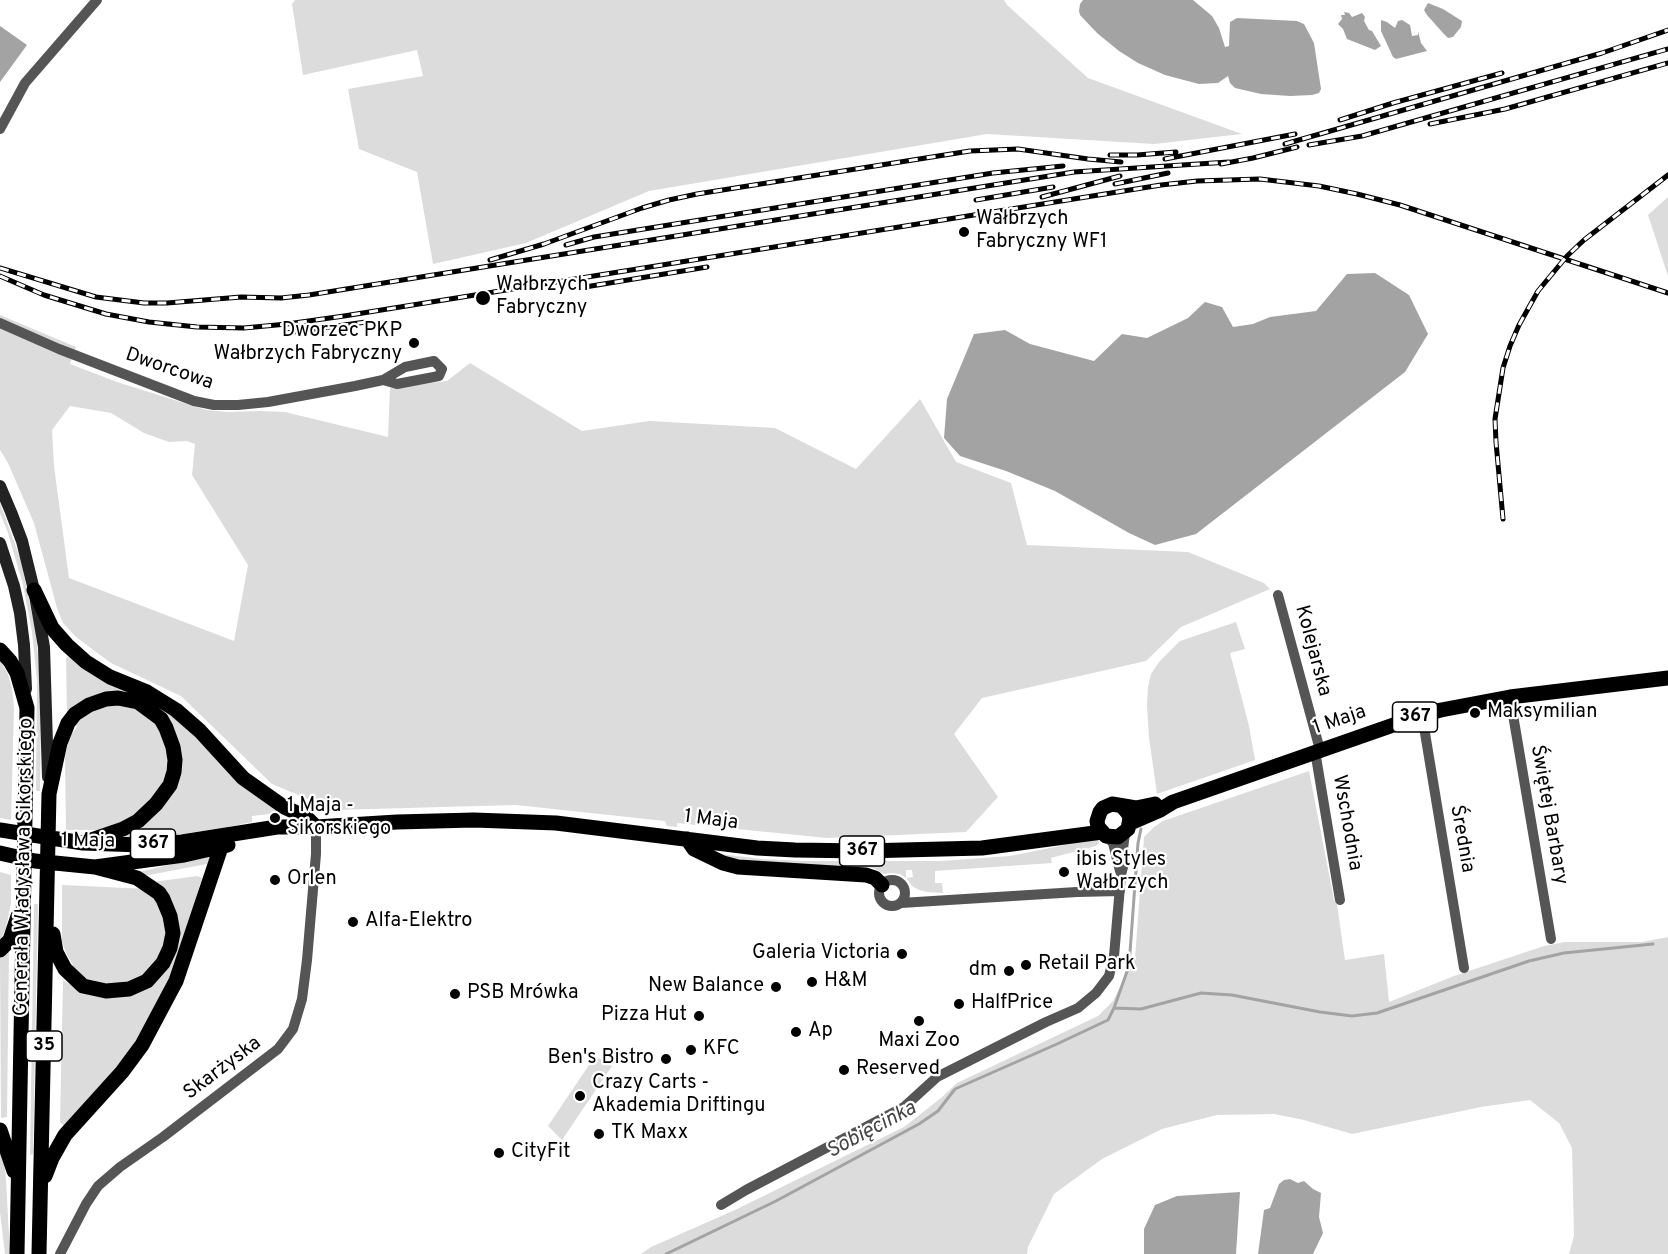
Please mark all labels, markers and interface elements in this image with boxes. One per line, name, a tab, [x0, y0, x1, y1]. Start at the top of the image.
place label: Wałbrzych Fabryczny WF1	[976, 208, 1107, 255]
marker: Wałbrzych Fabryczny WF1	[957, 225, 971, 239]
place label: Wałbrzych Fabryczny	[496, 274, 588, 321]
marker: Wałbrzych Fabryczny	[474, 289, 492, 307]
place label: Dworzec PKP Wałbrzych Fabryczny	[213, 320, 402, 367]
marker: Dworzec PKP Wałbrzych Fabryczny	[407, 336, 421, 350]
street label: Dworcowa	[122, 344, 216, 396]
street label: Kolejarska	[1288, 603, 1336, 699]
street label: 1 Maja	[1310, 701, 1370, 741]
place label: Maksymilian	[1487, 701, 1597, 725]
road number: 367	[1392, 702, 1438, 732]
marker: Maksymilian	[1468, 706, 1482, 720]
street label: Generała Władysława Sikorskiego	[10, 718, 40, 1016]
street label: Świętej Barbary	[1524, 743, 1572, 887]
street label: Wschodnia	[1326, 773, 1366, 873]
place label: 1 Maja - Sikorskiego	[287, 795, 391, 842]
street label: Średnia	[1443, 803, 1479, 875]
street label: 1 Maja	[683, 806, 739, 836]
marker: 1 Maja - Sikorskiego	[268, 811, 282, 825]
road number: 367	[130, 829, 176, 859]
street label: 1 Maja	[61, 830, 115, 854]
road number: 367	[840, 836, 884, 866]
place label: ibis Styles Wałbrzych	[1076, 849, 1168, 896]
marker: ibis Styles Wałbrzych	[1057, 865, 1071, 879]
place label: Orlen	[287, 868, 337, 892]
marker: Orlen	[268, 873, 282, 887]
place label: Alfa-Elektro	[365, 910, 472, 934]
marker: Alfa-Elektro	[346, 915, 360, 929]
place label: Galeria Victoria	[752, 942, 890, 966]
marker: Galeria Victoria	[895, 947, 909, 961]
place label: Retail Park	[1038, 953, 1136, 977]
marker: Retail Park	[1019, 958, 1033, 972]
place label: dm	[969, 959, 997, 983]
marker: dm	[1002, 964, 1016, 978]
place label: H&M	[824, 970, 868, 994]
place label: New Balance	[648, 975, 764, 999]
marker: H&M	[805, 975, 819, 989]
marker: New Balance	[769, 980, 783, 994]
place label: PSB Mrówka	[467, 982, 578, 1006]
marker: PSB Mrówka	[448, 987, 462, 1001]
place label: HalfPrice	[971, 992, 1053, 1016]
marker: HalfPrice	[952, 997, 966, 1011]
place label: Pizza Hut	[601, 1004, 687, 1028]
marker: Pizza Hut	[692, 1009, 706, 1023]
marker: Maxi Zoo	[912, 1014, 926, 1028]
place label: Ap	[808, 1020, 833, 1044]
marker: Ap	[789, 1025, 803, 1039]
place label: Maxi Zoo	[878, 1030, 960, 1054]
road number: 35	[26, 1031, 62, 1061]
street label: Skarżyska	[180, 1032, 266, 1106]
place label: KFC	[703, 1038, 740, 1062]
marker: KFC	[684, 1043, 698, 1057]
place label: Ben's Bistro	[548, 1047, 654, 1071]
marker: Ben's Bistro	[659, 1052, 673, 1066]
place label: Reserved	[856, 1058, 940, 1082]
marker: Reserved	[837, 1063, 851, 1077]
place label: Crazy Carts - Akademia Driftingu	[592, 1072, 766, 1119]
marker: Crazy Carts - Akademia Driftingu	[573, 1089, 587, 1103]
water label: Sobięcinka	[823, 1097, 921, 1165]
place label: TK Maxx	[611, 1122, 688, 1146]
marker: TK Maxx	[592, 1127, 606, 1141]
place label: CityFit	[511, 1141, 571, 1165]
marker: CityFit	[492, 1146, 506, 1160]

